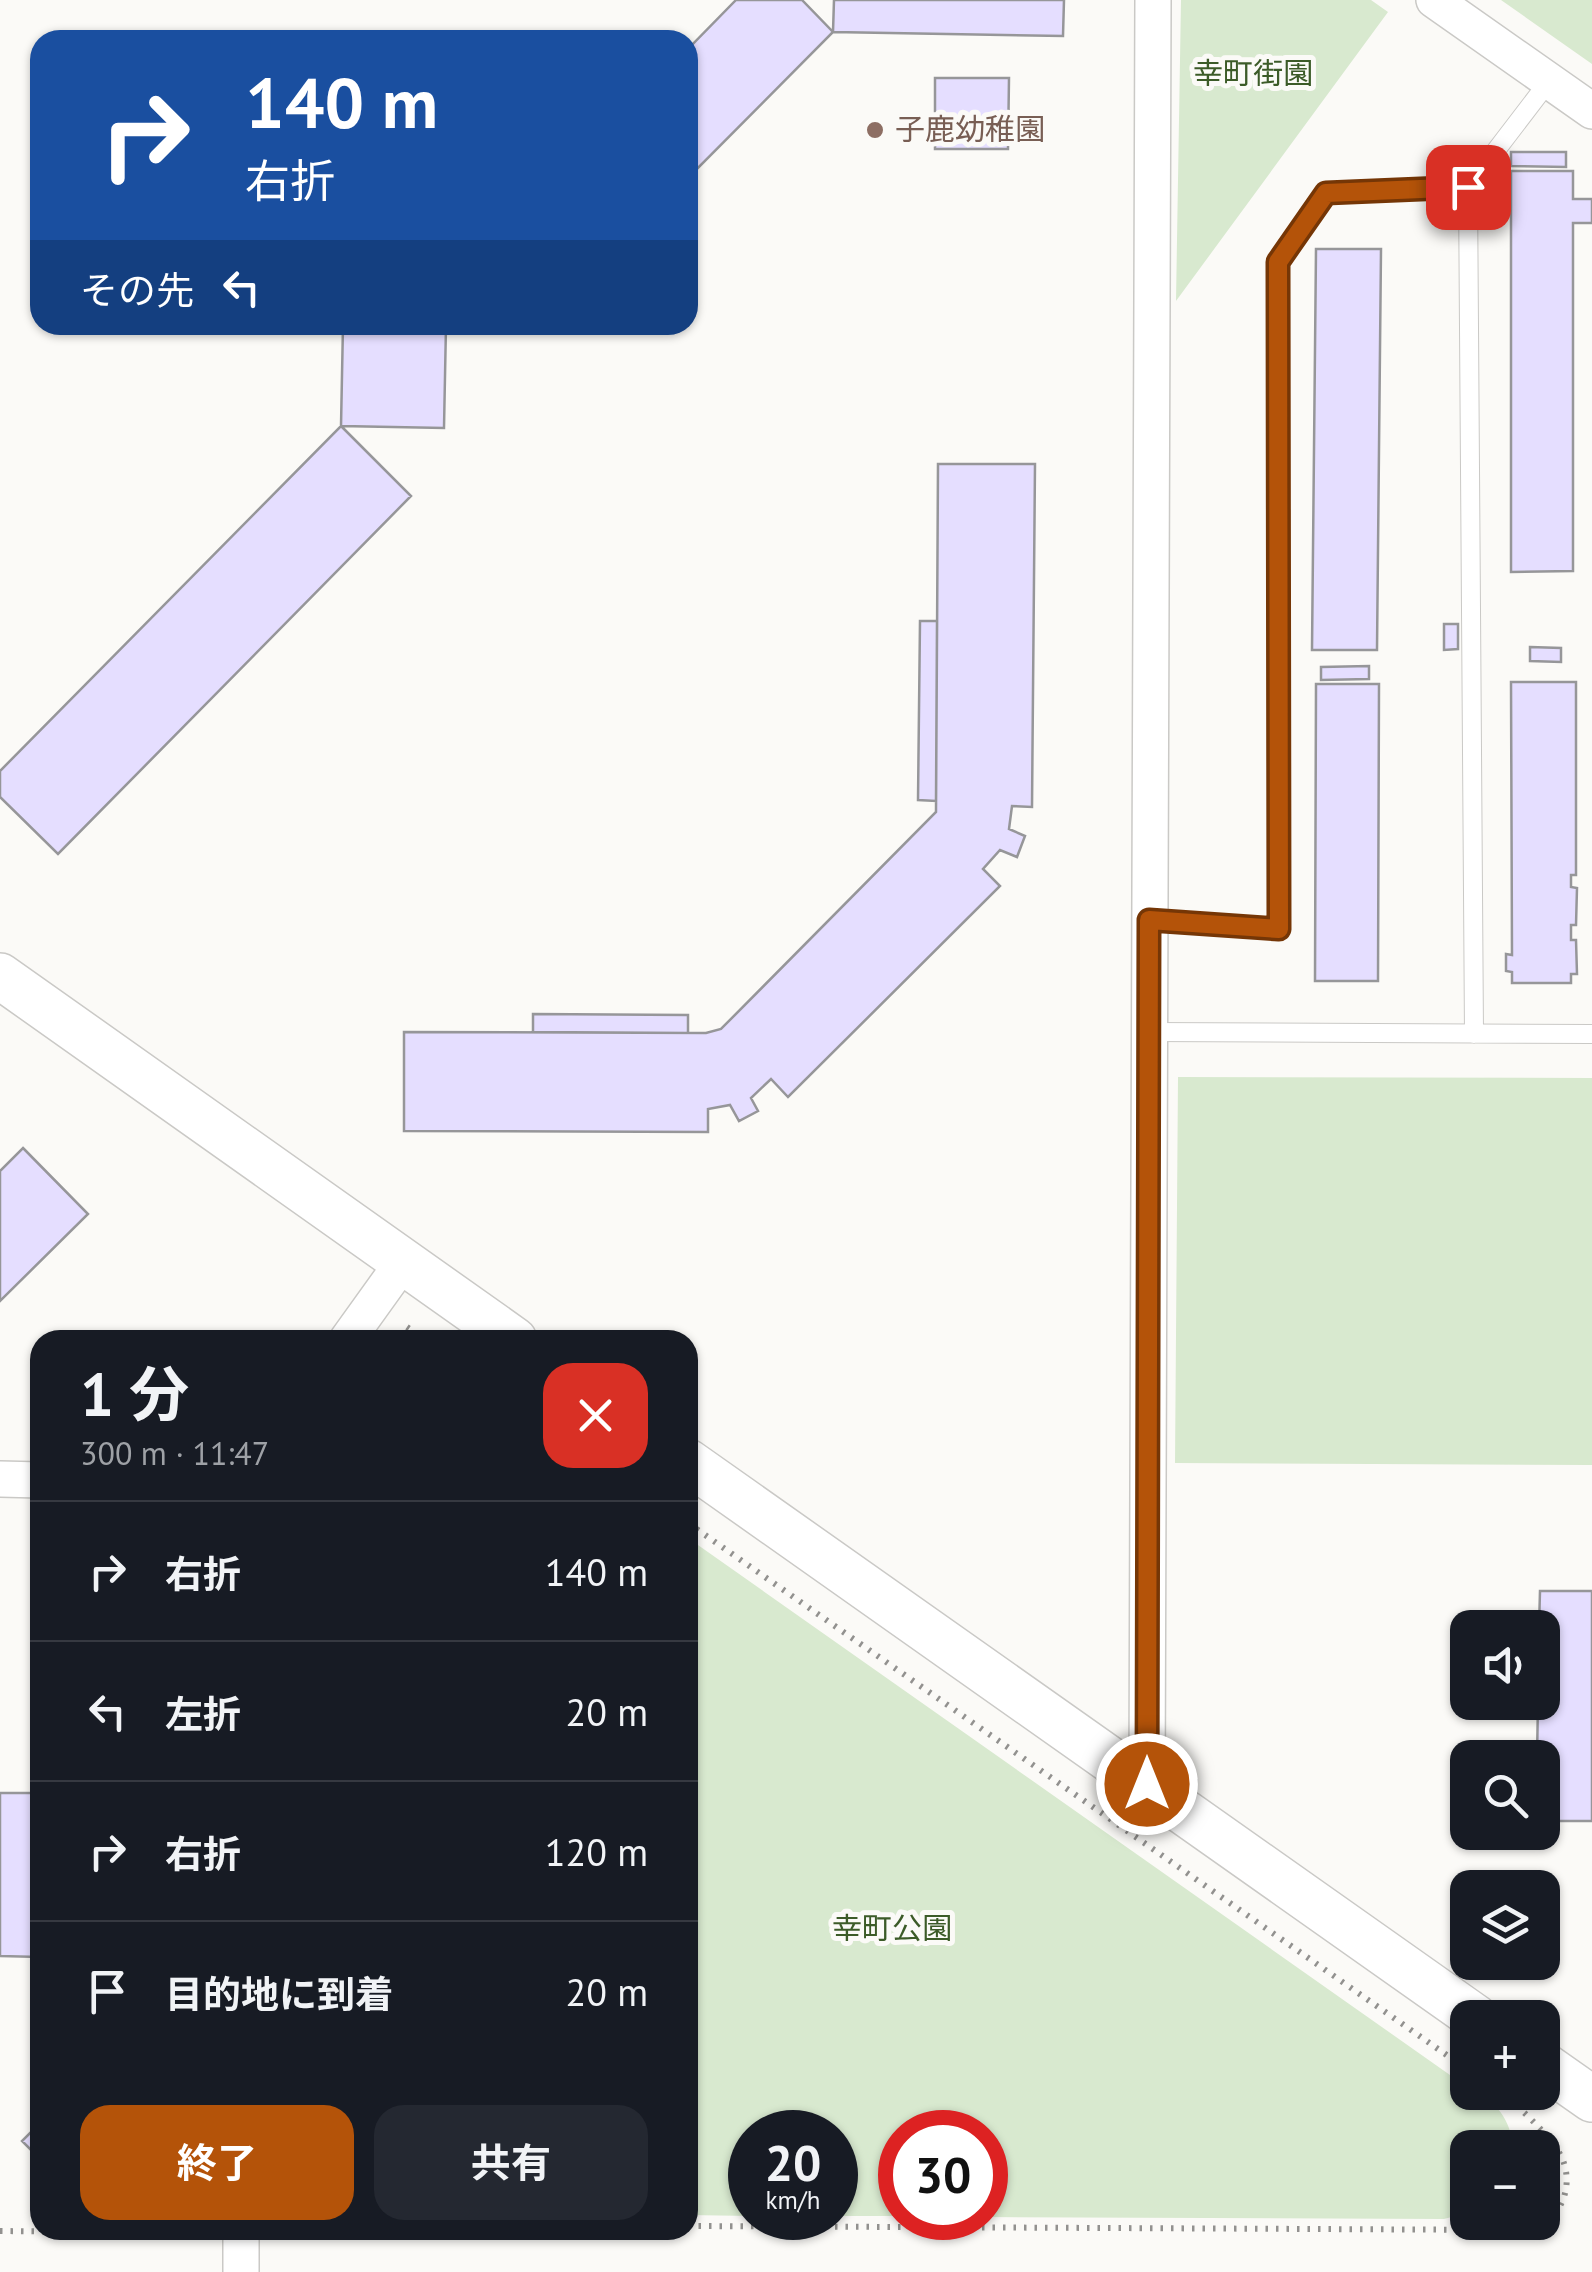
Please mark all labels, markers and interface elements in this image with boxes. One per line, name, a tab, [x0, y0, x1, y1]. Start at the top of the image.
park label: 幸町街園	[1193, 53, 1313, 92]
text: 140 m	[245, 57, 438, 147]
icon: right	[80, 70, 210, 200]
place label: 子鹿幼稚園	[895, 109, 1045, 148]
marker: 子鹿幼稚園	[864, 119, 886, 141]
pin	[1426, 145, 1511, 230]
text: 右折	[245, 151, 335, 209]
icon: arrive	[1441, 160, 1496, 215]
icon: left	[214, 260, 269, 315]
text: その先	[80, 265, 194, 314]
text: 1 分	[80, 1355, 189, 1433]
button: close	[543, 1363, 648, 1468]
text: 300 m · 11:47	[80, 1432, 269, 1474]
icon: right	[80, 1544, 135, 1599]
text: 140 m	[545, 1547, 648, 1596]
text: 右折	[165, 1549, 241, 1598]
map controls	[1450, 1610, 1560, 2240]
button: sound	[1450, 1610, 1560, 1720]
icon: left	[80, 1684, 135, 1739]
text: 20 m	[566, 1687, 648, 1736]
text: 左折	[165, 1689, 241, 1738]
position arrow	[1095, 1732, 1199, 1836]
button: search	[1450, 1740, 1560, 1850]
icon: right	[80, 1824, 135, 1879]
text: 120 m	[545, 1827, 648, 1876]
text: 右折	[165, 1829, 241, 1878]
button: layers	[1450, 1870, 1560, 1980]
park label: 幸町公園	[832, 1908, 952, 1947]
icon: arrive	[80, 1964, 135, 2019]
text: 20 m	[566, 1967, 648, 2016]
text: 目的地に到着	[165, 1969, 393, 2018]
button: +	[1450, 2000, 1560, 2110]
button: 終了	[80, 2105, 354, 2220]
button: 共有	[374, 2105, 648, 2220]
speed limit sign: 30	[878, 2110, 1008, 2240]
text: 20	[765, 2130, 821, 2195]
button: −	[1450, 2130, 1560, 2240]
text: km/h	[766, 2184, 820, 2216]

